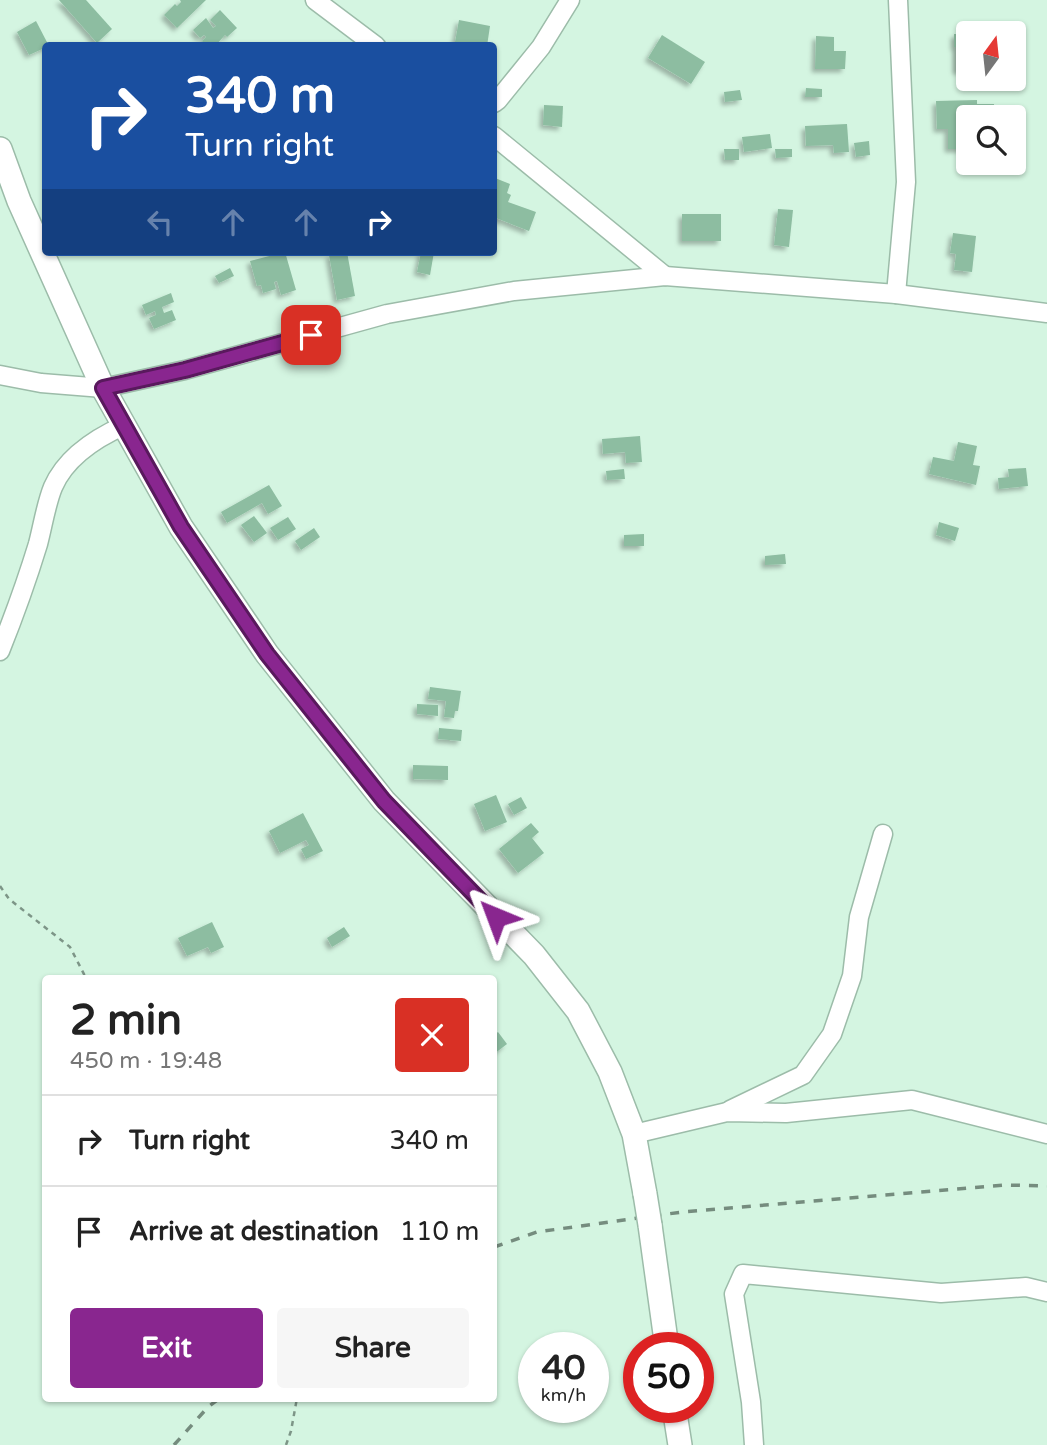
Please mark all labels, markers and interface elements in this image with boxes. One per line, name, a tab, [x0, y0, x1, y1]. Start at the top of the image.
north arrow	[956, 21, 1026, 91]
map controls	[956, 21, 1026, 175]
text: 340 m	[185, 67, 335, 126]
icon: right	[70, 70, 161, 161]
button: search	[956, 105, 1026, 175]
text: Turn right	[185, 127, 334, 165]
icon: left	[141, 203, 179, 241]
icon: ahead	[214, 203, 252, 241]
icon: ahead	[287, 203, 325, 241]
icon: right	[360, 203, 398, 241]
pin	[281, 305, 341, 365]
icon: arrive	[292, 316, 330, 354]
position arrow	[459, 880, 533, 954]
text: 2 min	[70, 995, 182, 1046]
button: close	[395, 998, 469, 1072]
text: 450 m · 19:48	[70, 1047, 222, 1075]
icon: right	[70, 1122, 108, 1160]
text: Turn right	[129, 1125, 250, 1156]
text: 340 m	[389, 1125, 469, 1156]
icon: arrive	[70, 1213, 108, 1251]
text: Arrive at destination	[129, 1216, 379, 1247]
text: 110 m	[400, 1216, 479, 1247]
button: Exit	[70, 1308, 263, 1388]
button: Share	[277, 1308, 469, 1388]
speed limit sign: 50	[623, 1332, 714, 1423]
text: 40	[542, 1347, 585, 1389]
text: km/h	[541, 1384, 586, 1406]

